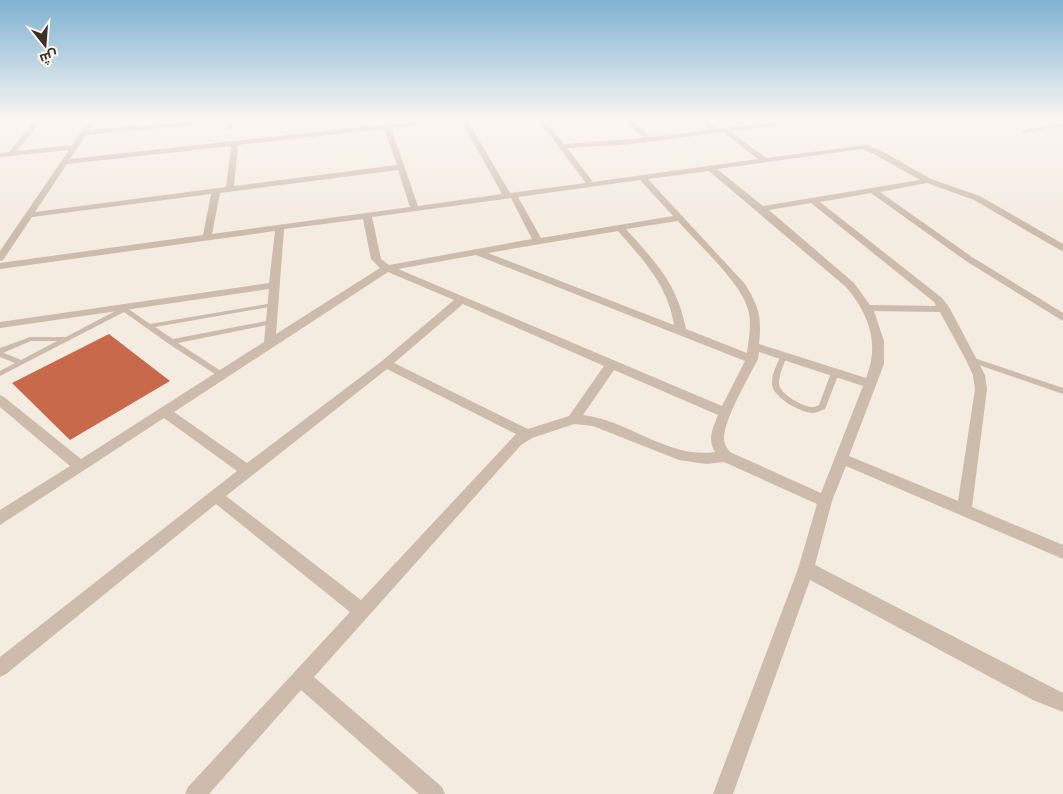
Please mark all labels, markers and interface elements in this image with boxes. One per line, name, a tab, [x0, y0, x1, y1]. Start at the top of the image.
north arrow	[20, 20, 70, 70]
text: ش	[38, 46, 60, 69]

